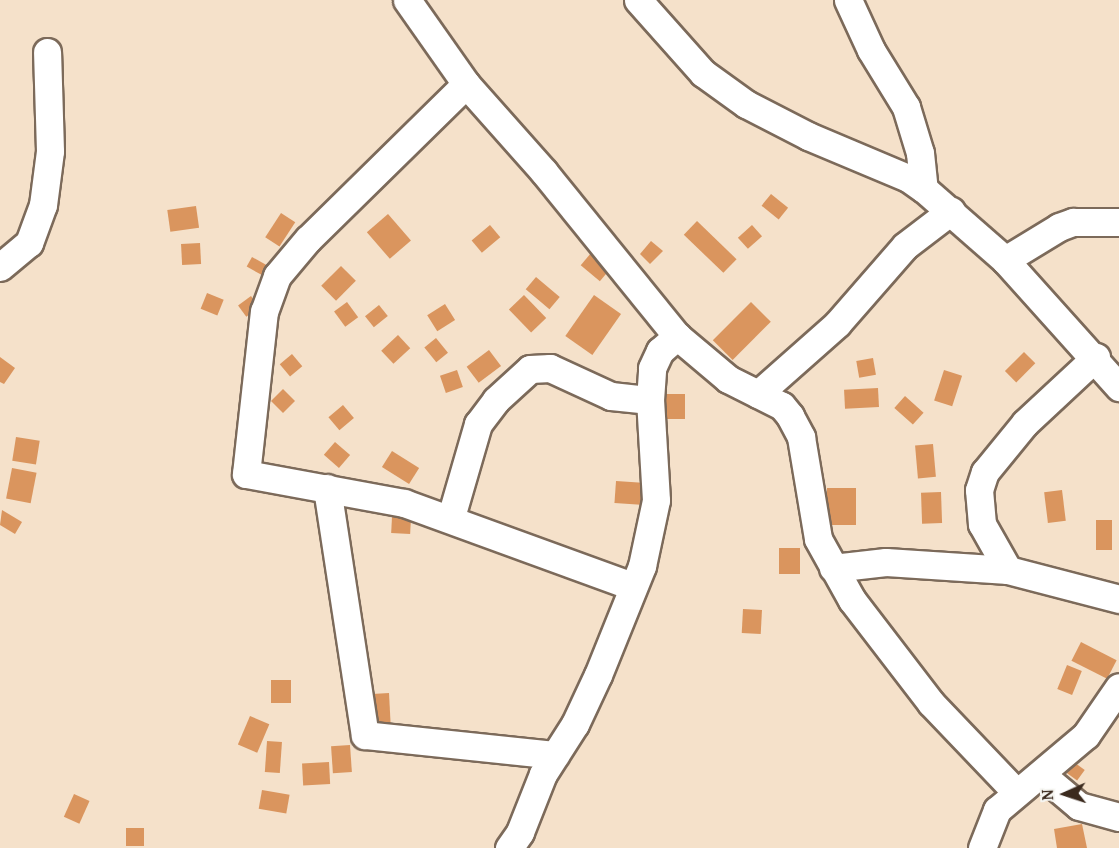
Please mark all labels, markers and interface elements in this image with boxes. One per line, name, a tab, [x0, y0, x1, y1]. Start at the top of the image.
north arrow	[1035, 764, 1095, 824]
text: N	[1035, 789, 1059, 801]

